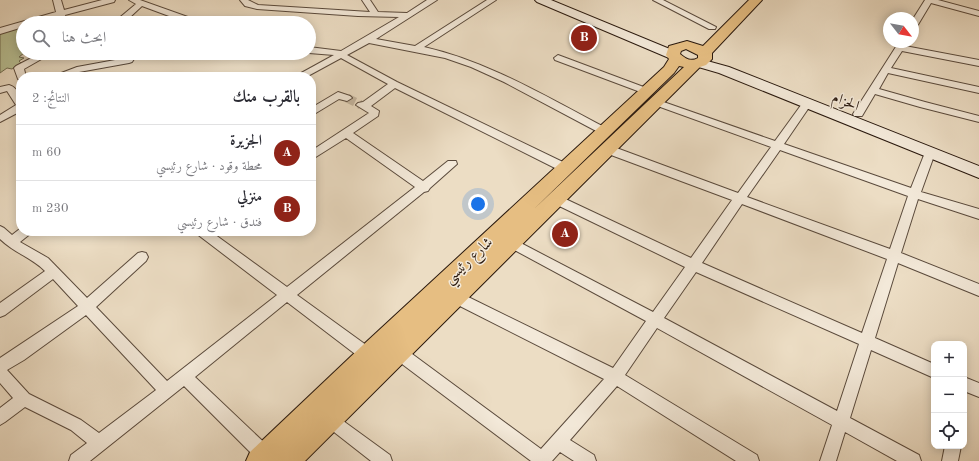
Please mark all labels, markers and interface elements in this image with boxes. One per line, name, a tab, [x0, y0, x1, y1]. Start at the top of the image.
north arrow	[883, 12, 919, 48]
search box	[16, 16, 316, 60]
pin: B	[571, 23, 597, 53]
icon: search	[30, 27, 52, 49]
text: ابحث هنا	[62, 31, 106, 46]
text: بالقرب منك	[232, 89, 300, 106]
street label: الحزام	[828, 90, 861, 118]
text: النتائج: 2	[32, 92, 70, 105]
text: الجزيرة	[230, 134, 262, 149]
text: 60 m	[32, 146, 61, 159]
text: A	[282, 146, 292, 159]
text: محطة وقود · شارع رئيسي	[156, 160, 262, 173]
text: منزلي	[237, 190, 262, 205]
your location	[468, 194, 488, 214]
text: 230 m	[32, 202, 69, 215]
text: B	[282, 202, 292, 215]
text: فندق · شارع رئيسي	[177, 216, 262, 229]
pin: A	[552, 219, 578, 249]
street label: شارع رئيسي	[442, 235, 500, 291]
map controls	[931, 341, 967, 449]
button: +	[931, 341, 967, 377]
button: −	[931, 377, 967, 413]
button: locate	[931, 413, 967, 449]

